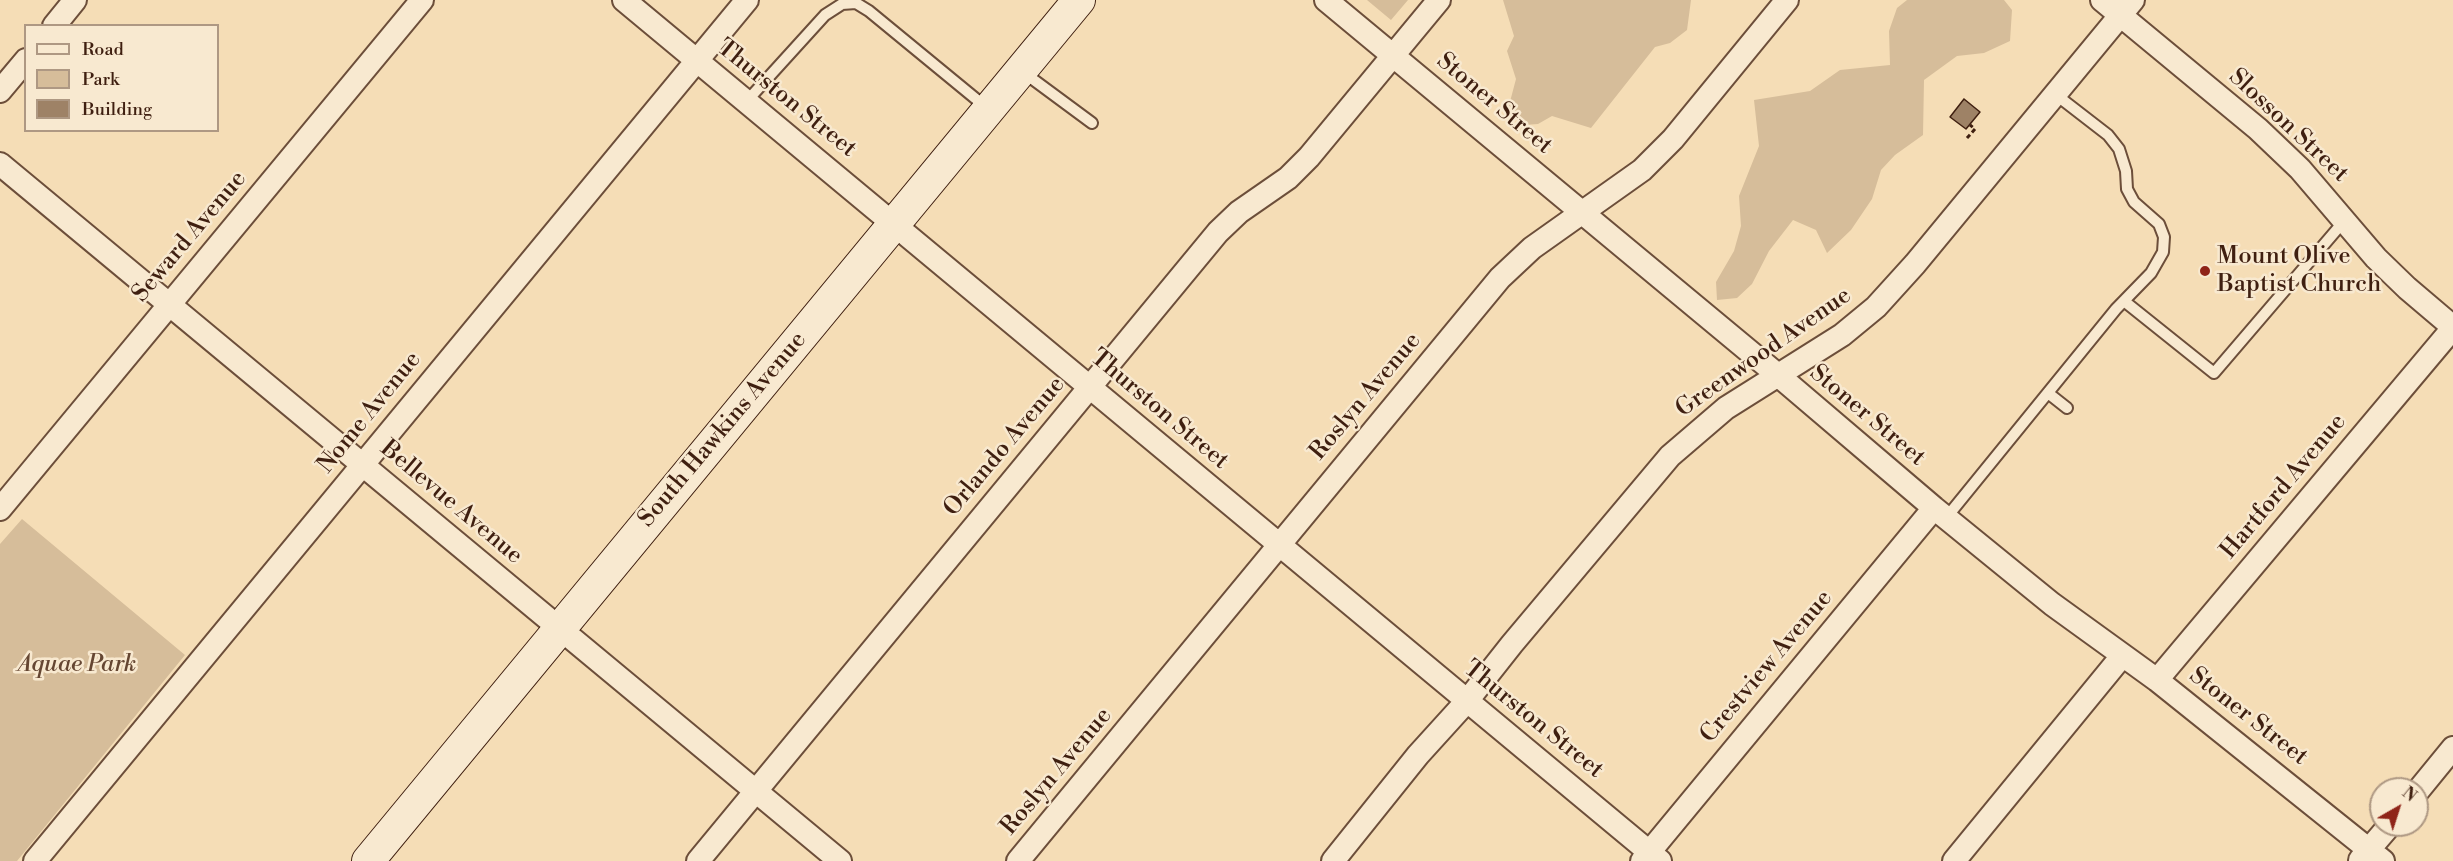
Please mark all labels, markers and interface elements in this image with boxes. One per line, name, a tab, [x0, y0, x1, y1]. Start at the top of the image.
legend	[24, 24, 219, 132]
street label: Thurston Street	[710, 34, 862, 164]
text: Road	[82, 38, 124, 61]
street label: Stoner Street	[1430, 47, 1558, 161]
street label: Slosson Street	[2222, 63, 2354, 189]
text: Park	[82, 68, 119, 91]
text: Building	[82, 98, 152, 121]
street label: Seward Avenue	[127, 165, 253, 309]
place label: Mount Olive Baptist Church	[2217, 243, 2381, 299]
marker: Mount Olive Baptist Church	[2198, 264, 2212, 278]
street label: Greenwood Avenue	[1671, 282, 1857, 424]
street label: South Hawkins Avenue	[633, 327, 813, 533]
street label: Roslyn Avenue	[1304, 327, 1428, 467]
street label: Thurston Street	[1084, 344, 1234, 476]
street label: Nome Avenue	[312, 346, 428, 480]
street label: Stoner Street	[1803, 359, 1931, 473]
street label: Orlando Avenue	[938, 371, 1072, 523]
street label: Hartford Avenue	[2215, 409, 2353, 565]
street label: Bellevue Avenue	[374, 435, 528, 571]
street label: Crestview Avenue	[1695, 585, 1839, 749]
park label: Aquae Park	[18, 651, 136, 679]
street label: Thurston Street	[1457, 655, 1609, 785]
street label: Stoner Street	[2183, 662, 2313, 772]
street label: Roslyn Avenue	[995, 702, 1119, 842]
north arrow	[2369, 777, 2429, 837]
text: N	[2398, 783, 2420, 806]

